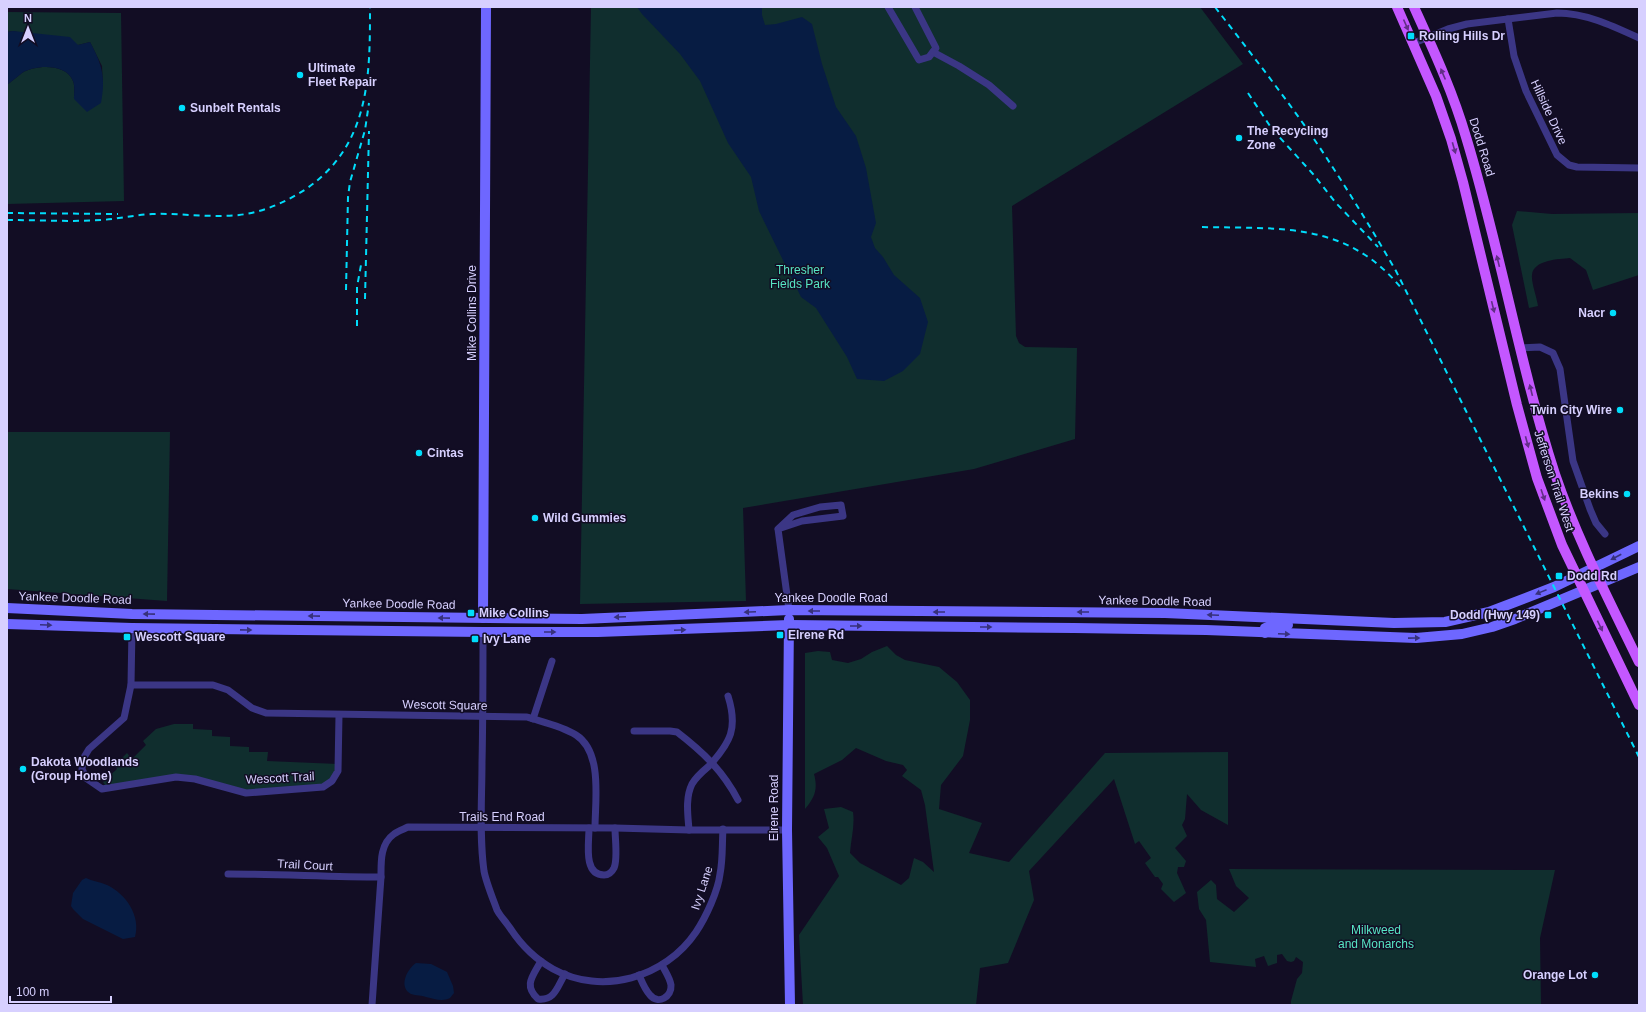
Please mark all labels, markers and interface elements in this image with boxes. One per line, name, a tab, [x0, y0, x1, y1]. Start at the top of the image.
north arrow	[8, 8, 48, 48]
text: N	[24, 12, 32, 24]
one-way arrow	[1402, 19, 1409, 31]
place label: Rolling Hills Dr	[1419, 29, 1505, 43]
marker: Rolling Hills Dr	[1406, 31, 1416, 41]
place label: Ultimate Fleet Repair	[308, 61, 377, 89]
one-way arrow	[1440, 68, 1446, 80]
marker: Ultimate Fleet Repair	[295, 70, 305, 80]
street label: Hillside Drive	[1528, 77, 1570, 147]
place label: Sunbelt Rentals	[190, 101, 281, 115]
marker: Sunbelt Rentals	[177, 103, 187, 113]
street label: Dodd Road	[1466, 116, 1498, 178]
place label: The Recycling Zone	[1247, 124, 1328, 152]
marker: The Recycling Zone	[1234, 133, 1244, 143]
one-way arrow	[1451, 142, 1457, 154]
one-way arrow	[1495, 255, 1501, 267]
park label: Thresher Fields Park	[770, 263, 831, 291]
street label: Mike Collins Drive	[465, 265, 479, 361]
one-way arrow	[1491, 301, 1497, 313]
place label: Nacr	[1578, 306, 1605, 320]
marker: Nacr	[1608, 308, 1618, 318]
one-way arrow	[1528, 384, 1534, 396]
place label: Twin City Wire	[1530, 403, 1612, 417]
marker: Twin City Wire	[1615, 405, 1625, 415]
street label: Jefferson Trail West	[1531, 429, 1577, 534]
one-way arrow	[1524, 436, 1530, 448]
place label: Cintas	[427, 446, 464, 460]
marker: Cintas	[414, 448, 424, 458]
place label: Bekins	[1580, 487, 1619, 501]
marker: Bekins	[1622, 489, 1632, 499]
one-way arrow	[1540, 490, 1546, 502]
place label: Wild Gummies	[543, 511, 627, 525]
marker: Wild Gummies	[530, 513, 540, 523]
one-way arrow	[1611, 554, 1622, 560]
place label: Dodd Rd	[1567, 569, 1617, 583]
marker: Dodd Rd	[1554, 571, 1564, 581]
street label: Yankee Doodle Road	[18, 589, 132, 607]
one-way arrow	[1534, 590, 1546, 596]
street label: Yankee Doodle Road	[774, 591, 888, 605]
street label: Yankee Doodle Road	[1098, 593, 1212, 609]
street label: Yankee Doodle Road	[342, 596, 456, 612]
place label: Mike Collins	[479, 606, 549, 620]
one-way arrow	[808, 607, 820, 614]
marker: Mike Collins	[466, 608, 476, 618]
one-way arrow	[933, 608, 945, 615]
place label: Dodd (Hwy 149)	[1450, 608, 1540, 622]
one-way arrow	[743, 609, 756, 615]
one-way arrow	[1077, 609, 1089, 616]
marker: Dodd (Hwy 149)	[1543, 610, 1553, 620]
one-way arrow	[142, 611, 155, 617]
one-way arrow	[1207, 612, 1219, 619]
one-way arrow	[307, 613, 320, 619]
one-way arrow	[613, 614, 626, 620]
one-way arrow	[437, 615, 450, 621]
one-way arrow	[1597, 620, 1603, 631]
one-way arrow	[40, 622, 53, 628]
one-way arrow	[850, 623, 863, 629]
one-way arrow	[980, 624, 993, 630]
one-way arrow	[240, 627, 253, 633]
one-way arrow	[674, 627, 687, 633]
place label: Elrene Rd	[788, 628, 844, 642]
one-way arrow	[544, 629, 557, 635]
place label: Wescott Square	[135, 630, 226, 644]
marker: Elrene Rd	[775, 630, 785, 640]
one-way arrow	[1278, 631, 1291, 637]
marker: Wescott Square	[122, 632, 132, 642]
place label: Ivy Lane	[483, 632, 531, 646]
marker: Ivy Lane	[470, 634, 480, 644]
one-way arrow	[1408, 635, 1421, 641]
street label: Wescott Square	[402, 697, 488, 713]
place label: Dakota Woodlands (Group Home)	[31, 755, 139, 783]
marker: Dakota Woodlands (Group Home)	[18, 764, 28, 774]
street label: Wescott Trail	[245, 769, 315, 787]
street label: Elrene Road	[767, 775, 781, 841]
street label: Trails End Road	[459, 810, 545, 824]
street label: Trail Court	[277, 857, 334, 873]
street label: Ivy Lane	[688, 864, 716, 912]
park label: Milkweed and Monarchs	[1338, 923, 1414, 951]
place label: Orange Lot	[1523, 968, 1587, 982]
marker: Orange Lot	[1590, 970, 1600, 980]
scale bar	[10, 978, 111, 1004]
text: 100 m	[16, 985, 49, 999]

